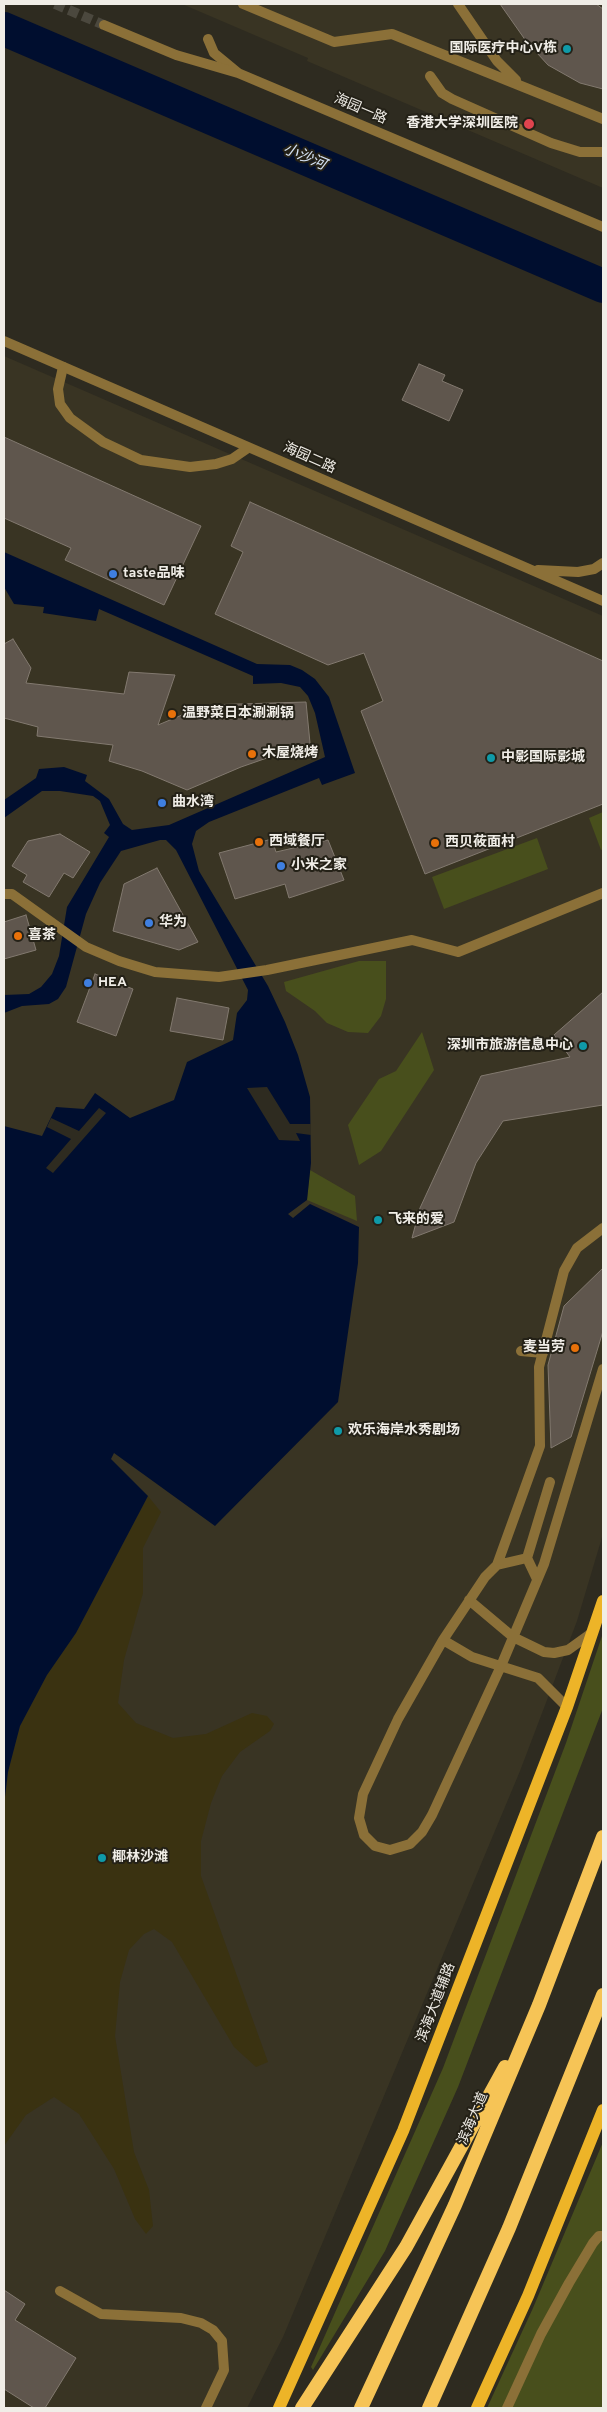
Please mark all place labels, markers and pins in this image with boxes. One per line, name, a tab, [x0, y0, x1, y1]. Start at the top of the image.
place label: 国际医疗中心V栋	[449, 41, 557, 57]
marker: 国际医疗中心V栋	[561, 43, 573, 55]
place label: 香港大学深圳医院	[406, 116, 518, 132]
marker: 香港大学深圳医院	[522, 117, 536, 131]
place label: taste品味	[123, 566, 184, 582]
marker: taste品味	[107, 568, 119, 580]
place label: 温野菜日本涮涮锅	[182, 706, 294, 722]
marker: 温野菜日本涮涮锅	[166, 708, 178, 720]
place label: 木屋烧烤	[262, 746, 318, 762]
marker: 木屋烧烤	[246, 748, 258, 760]
place label: 中影国际影城	[501, 750, 585, 766]
marker: 中影国际影城	[485, 752, 497, 764]
place label: 曲水湾	[172, 795, 214, 811]
marker: 曲水湾	[156, 797, 168, 809]
place label: 西域餐厅	[269, 834, 325, 850]
place label: 西贝莜面村	[445, 835, 515, 851]
marker: 西域餐厅	[253, 836, 265, 848]
marker: 西贝莜面村	[429, 837, 441, 849]
place label: 小米之家	[291, 858, 347, 874]
marker: 小米之家	[275, 860, 287, 872]
place label: 华为	[159, 915, 187, 931]
marker: 华为	[143, 917, 155, 929]
place label: 喜茶	[28, 928, 56, 944]
marker: 喜茶	[12, 930, 24, 942]
place label: HEA	[98, 975, 127, 991]
marker: HEA	[82, 977, 94, 989]
place label: 深圳市旅游信息中心	[447, 1038, 573, 1054]
marker: 深圳市旅游信息中心	[577, 1040, 589, 1052]
place label: 飞来的爱	[388, 1212, 444, 1228]
marker: 飞来的爱	[372, 1214, 384, 1226]
place label: 麦当劳	[523, 1340, 565, 1356]
marker: 麦当劳	[569, 1342, 581, 1354]
place label: 欢乐海岸水秀剧场	[348, 1423, 460, 1439]
marker: 欢乐海岸水秀剧场	[332, 1425, 344, 1437]
place label: 椰林沙滩	[112, 1850, 168, 1866]
marker: 椰林沙滩	[96, 1852, 108, 1864]

